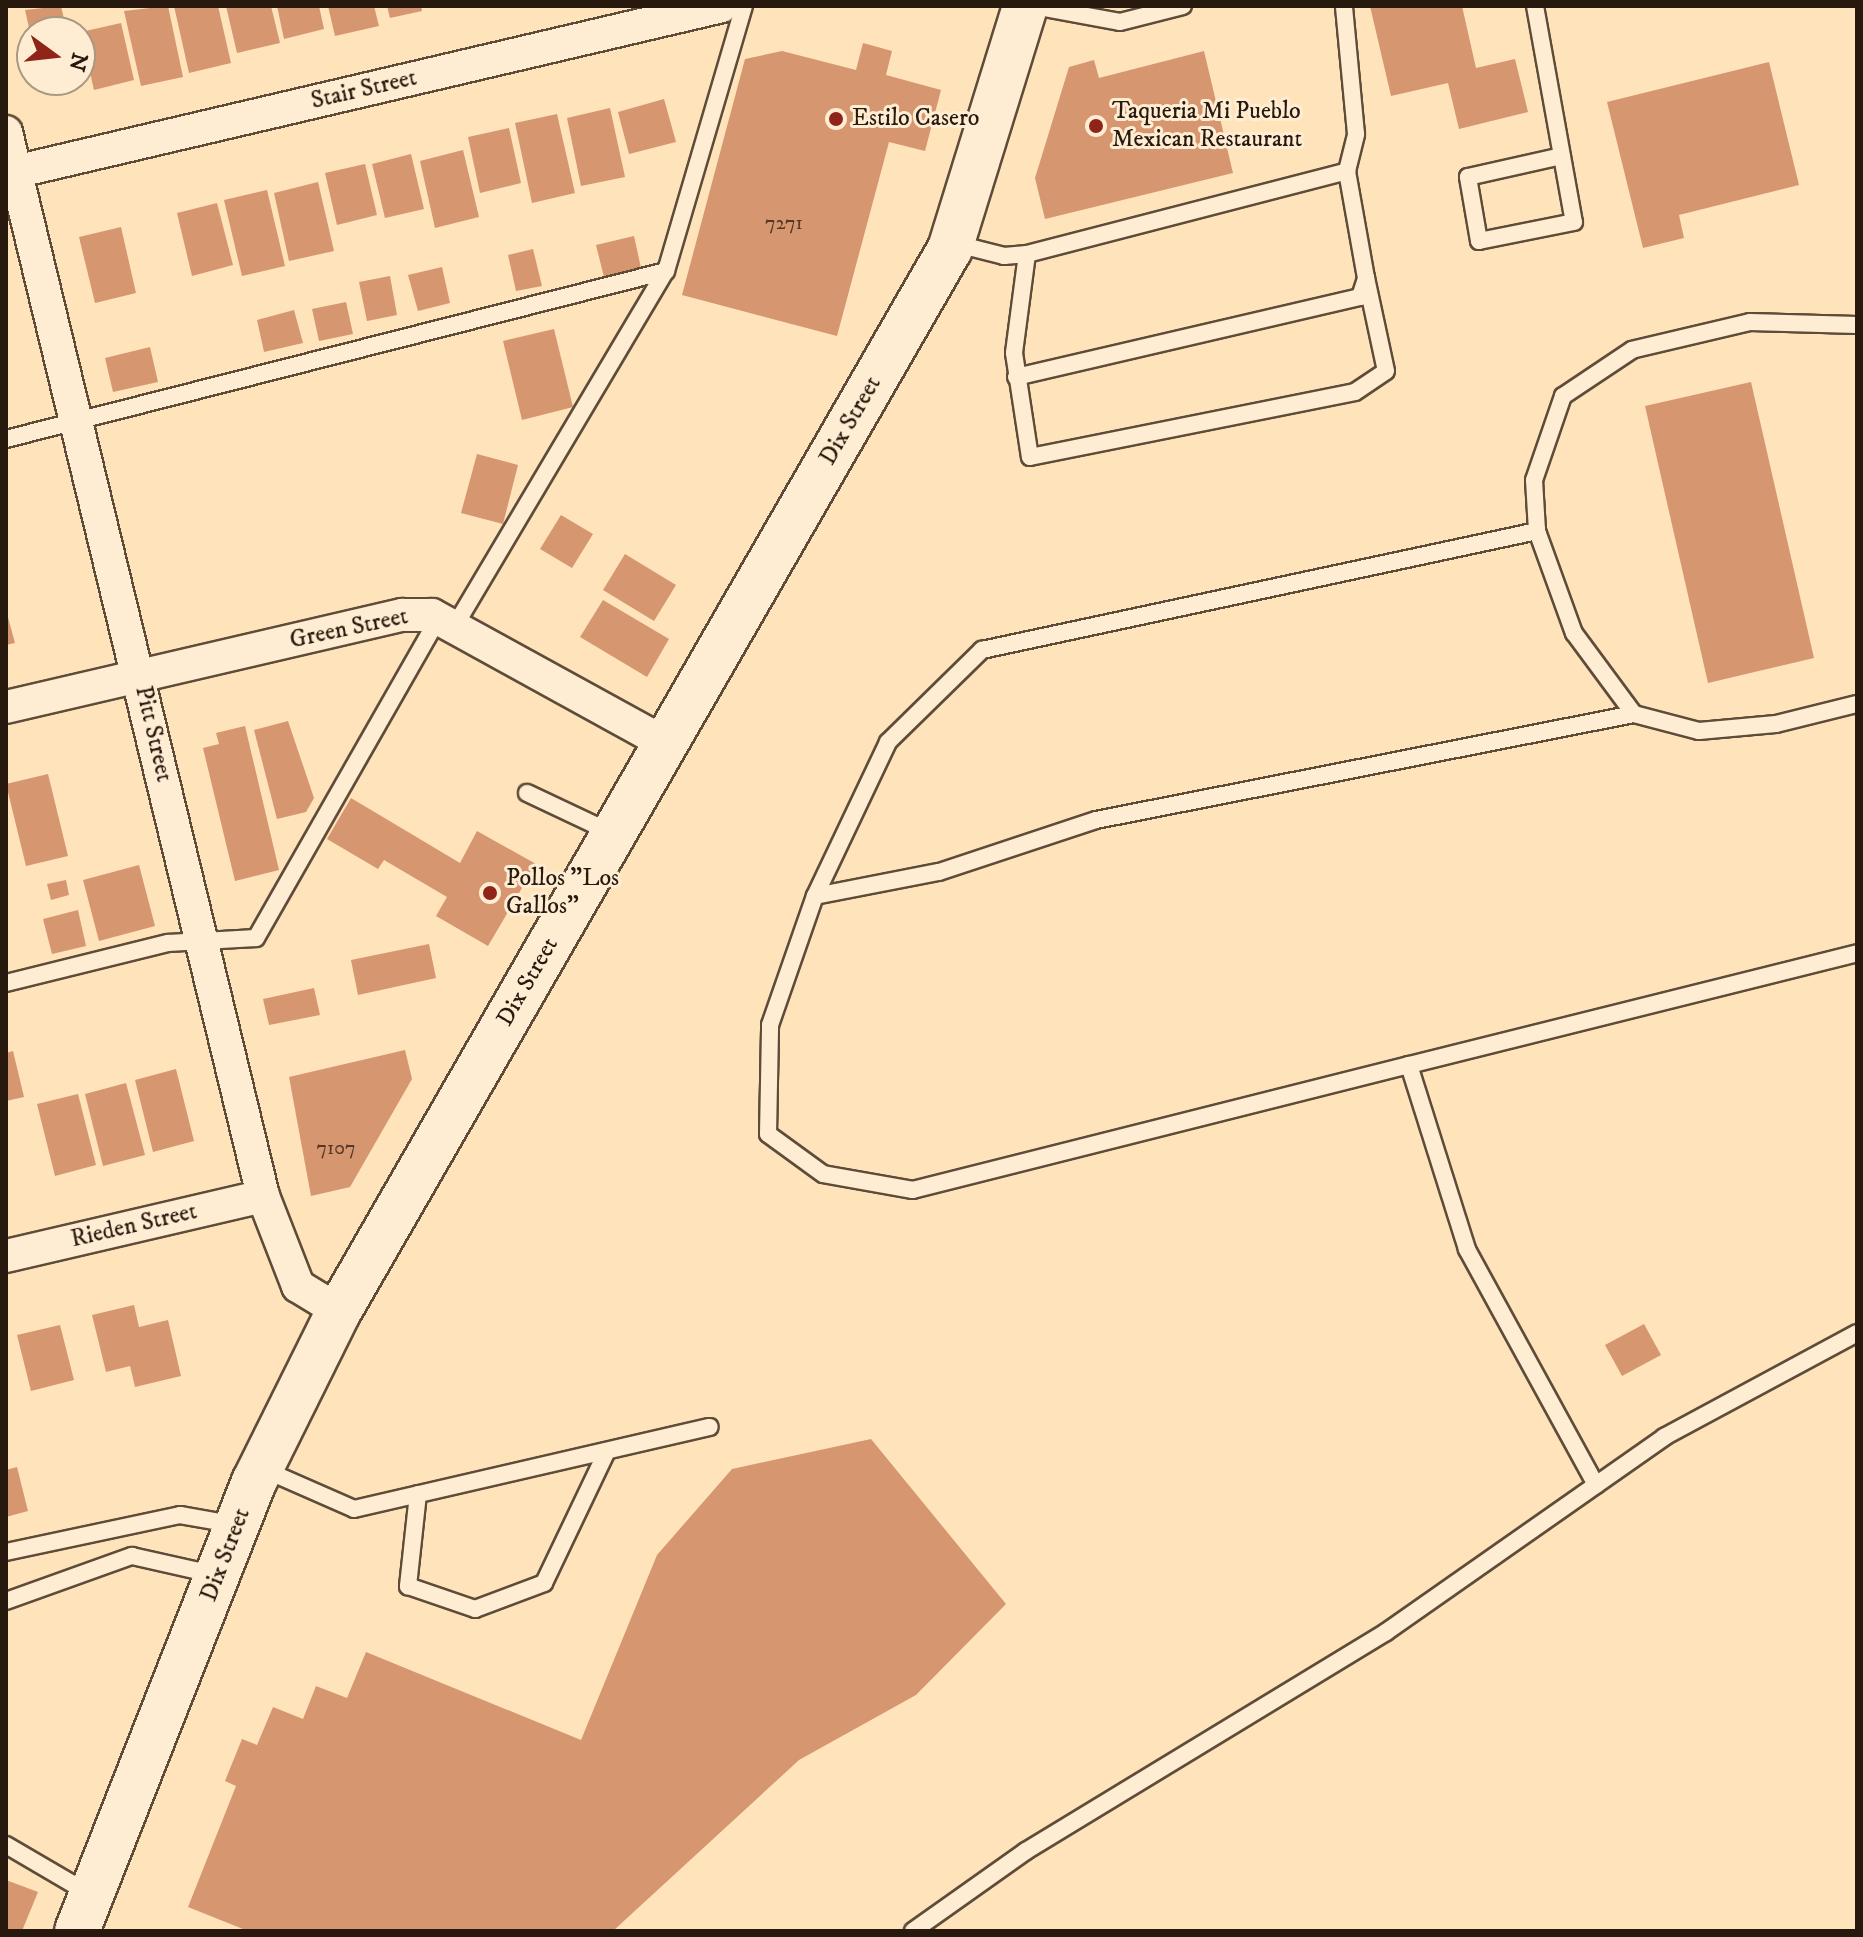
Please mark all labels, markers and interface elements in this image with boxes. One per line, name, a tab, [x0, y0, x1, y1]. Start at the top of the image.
north arrow	[16, 16, 96, 96]
text: N	[62, 50, 93, 74]
street label: Stair Street	[308, 64, 420, 116]
place label: Taqueria Mi Pueblo Mexican Restaurant	[1112, 98, 1302, 154]
place label: Estilo Casero	[852, 105, 980, 133]
marker: Estilo Casero	[827, 110, 845, 128]
marker: Taqueria Mi Pueblo Mexican Restaurant	[1087, 117, 1105, 135]
house number: 7271	[765, 211, 803, 235]
street label: Dix Street	[814, 371, 888, 471]
street label: Green Street	[287, 602, 411, 656]
street label: Pitt Street	[128, 683, 178, 785]
place label: Pollos "Los Gallos"	[506, 865, 619, 921]
marker: Pollos "Los Gallos"	[481, 884, 499, 902]
street label: Dix Street	[491, 932, 565, 1032]
house number: 7107	[316, 1136, 356, 1160]
street label: Rieden Street	[68, 1198, 200, 1254]
street label: Dix Street	[195, 1504, 257, 1606]

